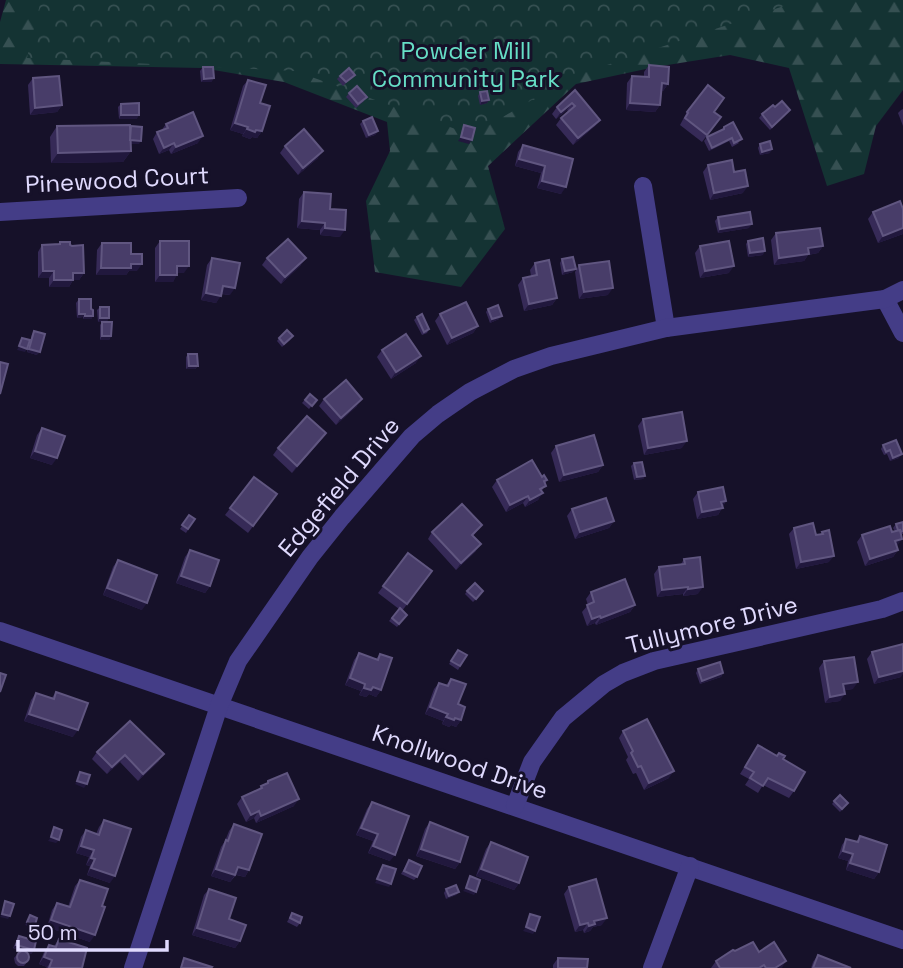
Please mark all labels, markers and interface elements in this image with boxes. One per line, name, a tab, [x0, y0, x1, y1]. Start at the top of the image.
park label: Powder Mill Community Park	[372, 35, 560, 94]
street label: Pinewood Court	[24, 159, 210, 200]
street label: Edgefield Drive	[271, 410, 406, 563]
street label: Tullymore Drive	[623, 588, 801, 661]
street label: Knollwood Drive	[368, 717, 552, 806]
scale bar	[18, 908, 166, 952]
text: 50 m	[28, 919, 78, 946]

